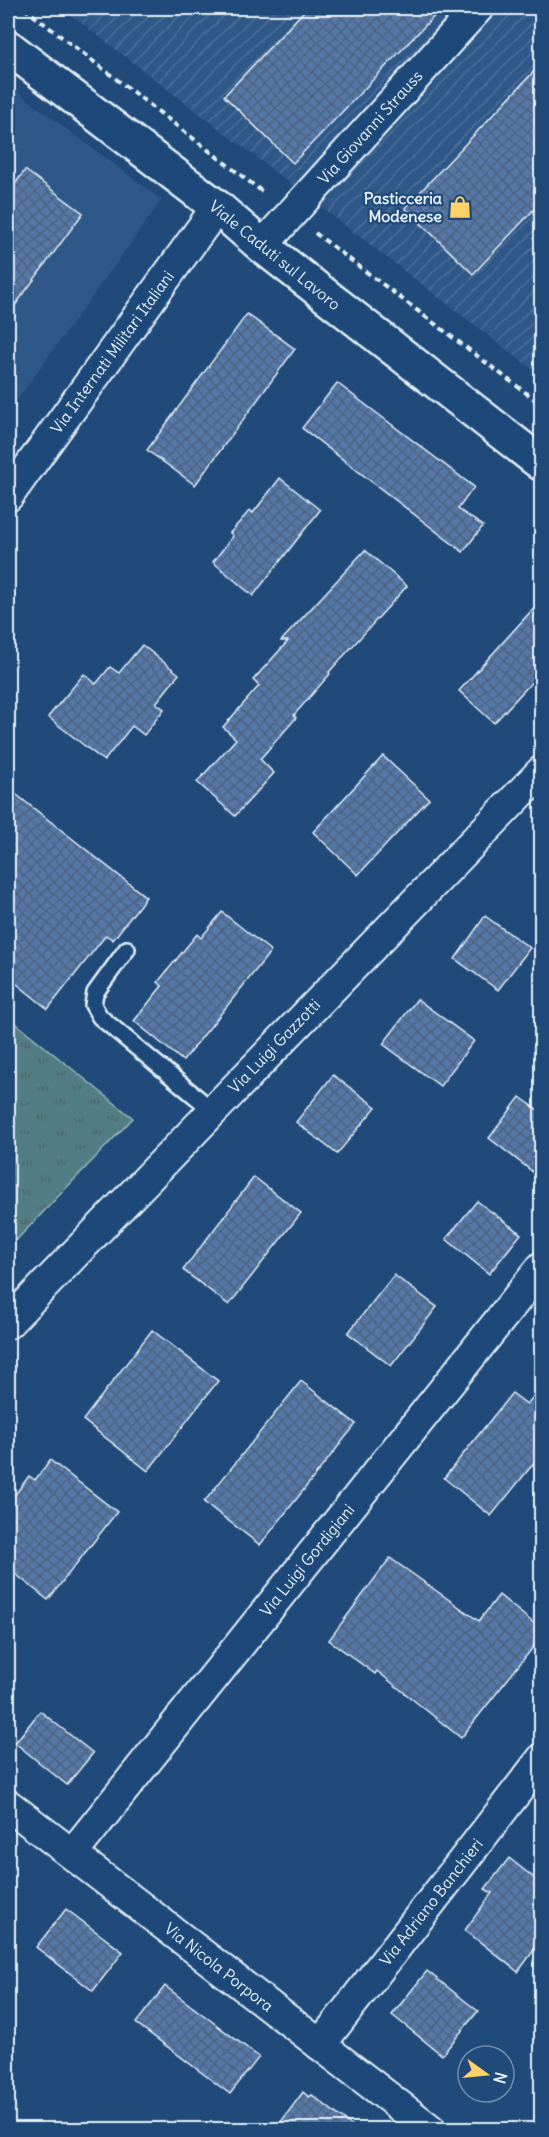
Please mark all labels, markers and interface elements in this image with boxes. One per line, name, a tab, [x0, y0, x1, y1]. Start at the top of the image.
street label: Via Giovanni Strauss	[313, 66, 427, 188]
place label: Pasticceria Modenese	[364, 188, 442, 226]
shop icon: Pasticceria Modenese	[447, 194, 473, 220]
street label: Viale Caduti sul Lavoro	[205, 196, 345, 314]
street label: Via Internati Militari Italiani	[46, 267, 178, 437]
street label: Via Luigi Gazzotti	[224, 995, 324, 1097]
street label: Via Luigi Gordigiani	[256, 1500, 358, 1620]
street label: Via Adriano Banchieri	[375, 1834, 487, 1970]
street label: Via Nicola Porpora	[160, 1918, 278, 2016]
north arrow	[456, 2044, 516, 2104]
text: N	[489, 2070, 512, 2086]

